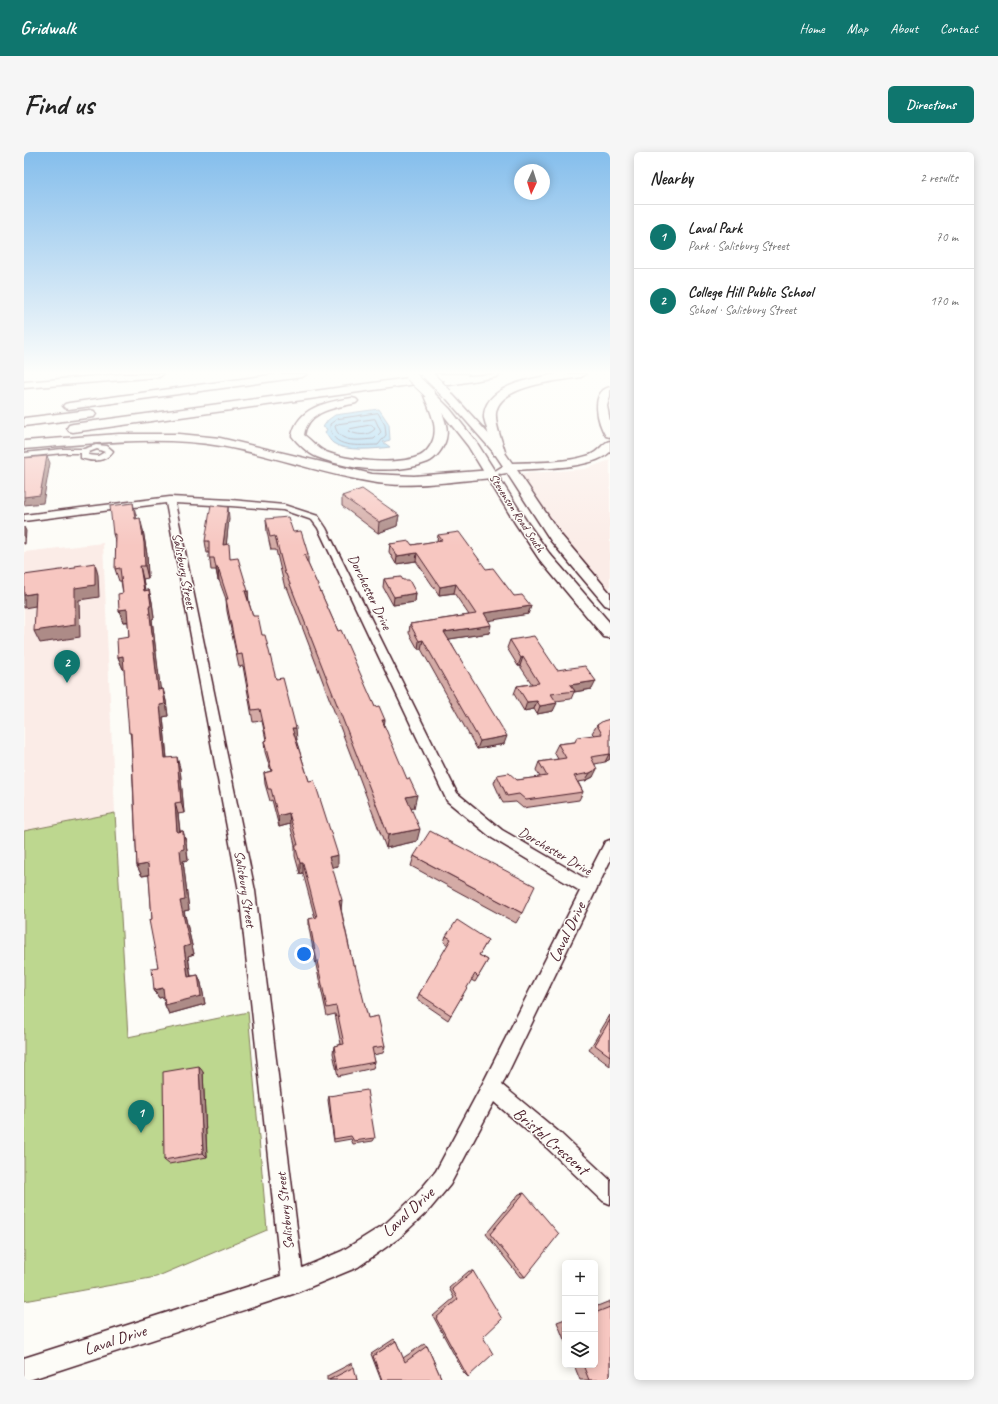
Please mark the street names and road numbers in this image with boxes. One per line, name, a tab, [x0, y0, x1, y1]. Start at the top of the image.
street label: Stevenson Road South	[486, 471, 549, 556]
street label: Salisbury Street	[168, 531, 200, 612]
street label: Dorchester Drive	[344, 552, 396, 634]
street label: Dorchester Drive	[515, 823, 596, 879]
street label: Salisbury Street	[231, 850, 260, 930]
street label: Laval Drive	[544, 897, 591, 965]
street label: Bristol Crescent	[509, 1103, 595, 1181]
street label: Salisbury Street	[272, 1170, 297, 1250]
street label: Laval Drive	[377, 1181, 440, 1242]
street label: Laval Drive	[81, 1320, 150, 1360]

